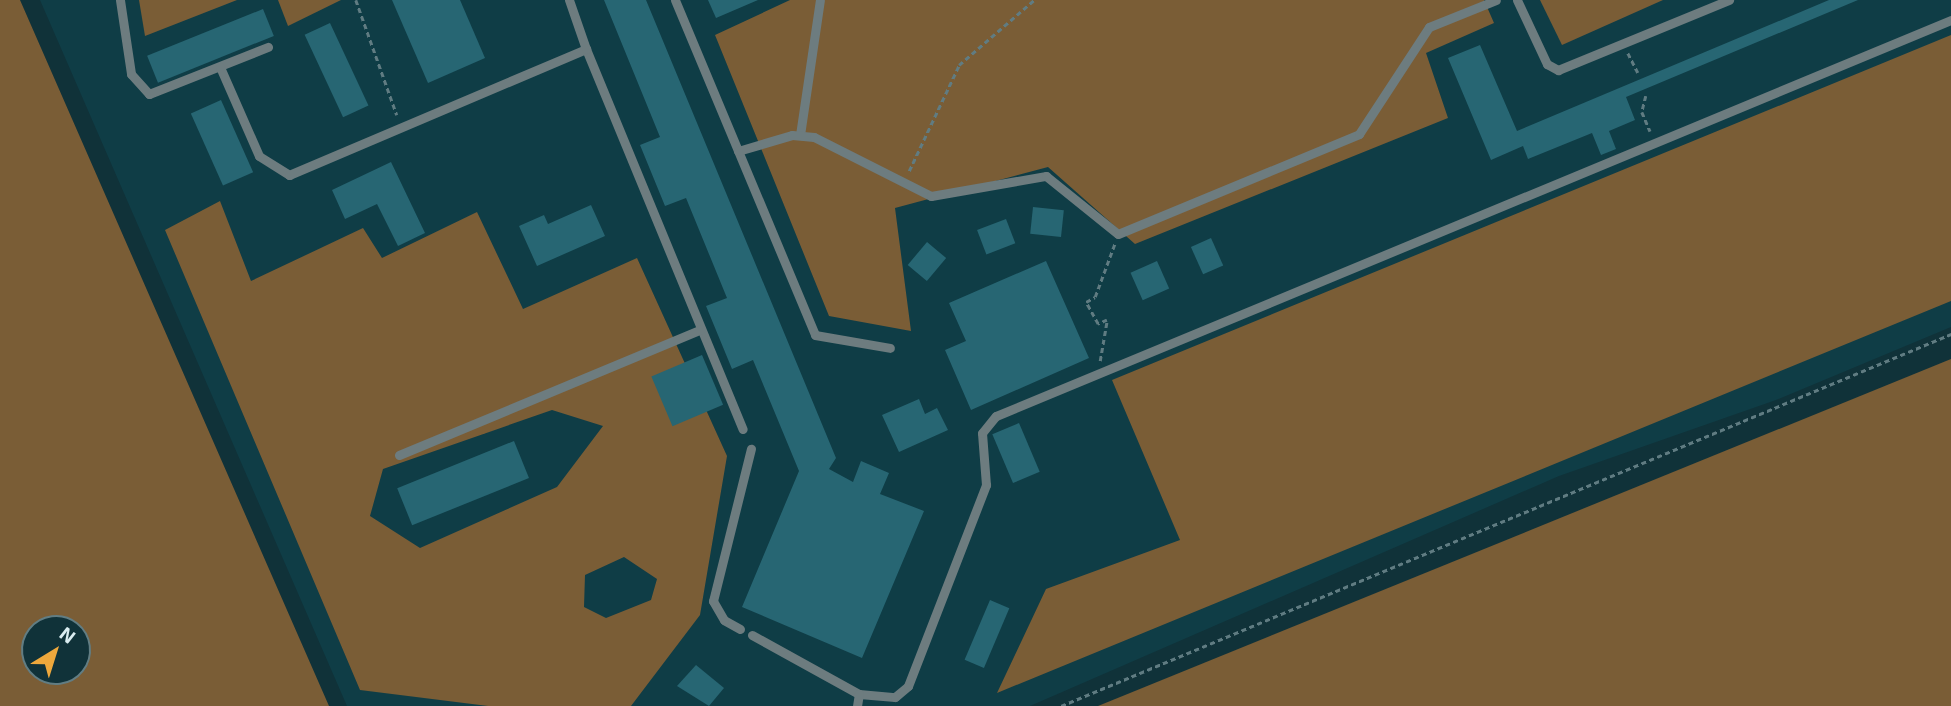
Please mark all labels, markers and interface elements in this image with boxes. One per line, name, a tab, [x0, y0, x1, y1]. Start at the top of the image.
north arrow	[21, 615, 91, 685]
text: N	[56, 621, 80, 648]

